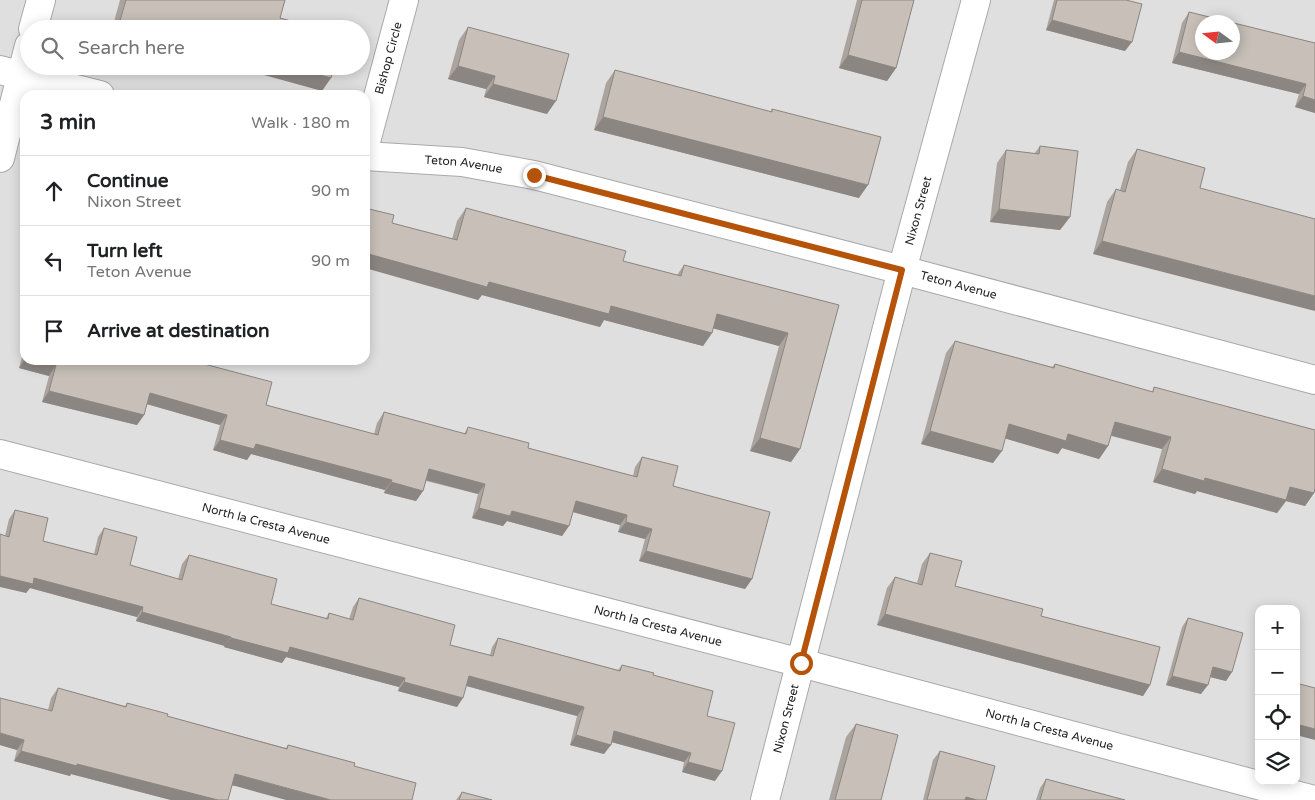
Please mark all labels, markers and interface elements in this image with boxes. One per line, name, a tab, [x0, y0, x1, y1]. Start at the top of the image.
north arrow	[1195, 15, 1240, 60]
search box	[20, 20, 370, 75]
street label: Bishop Circle	[372, 20, 405, 96]
icon: search	[38, 34, 66, 62]
text: Search here	[78, 37, 185, 59]
text: 3 min	[40, 110, 96, 135]
text: Walk · 180 m	[251, 113, 350, 133]
street label: Teton Avenue	[424, 153, 504, 176]
route end	[523, 164, 546, 187]
text: Continue	[87, 170, 169, 192]
street label: Nixon Street	[902, 174, 935, 247]
icon: ahead	[40, 177, 68, 205]
text: 90 m	[311, 181, 350, 201]
text: Nixon Street	[87, 192, 181, 212]
text: Turn left	[87, 240, 163, 262]
icon: left	[40, 247, 68, 275]
text: 90 m	[311, 251, 350, 271]
text: Teton Avenue	[87, 262, 192, 282]
street label: Teton Avenue	[919, 268, 999, 302]
icon: arrive	[40, 317, 68, 345]
text: Arrive at destination	[87, 320, 270, 342]
street label: North la Cresta Avenue	[200, 500, 332, 547]
street label: North la Cresta Avenue	[592, 602, 724, 649]
map controls	[1255, 605, 1300, 785]
button: +	[1255, 605, 1300, 650]
button: −	[1255, 650, 1300, 695]
route start	[790, 652, 813, 675]
street label: Nixon Street	[770, 682, 802, 755]
button: locate	[1255, 695, 1300, 740]
street label: North la Cresta Avenue	[984, 706, 1115, 753]
button: layers	[1255, 740, 1300, 785]

